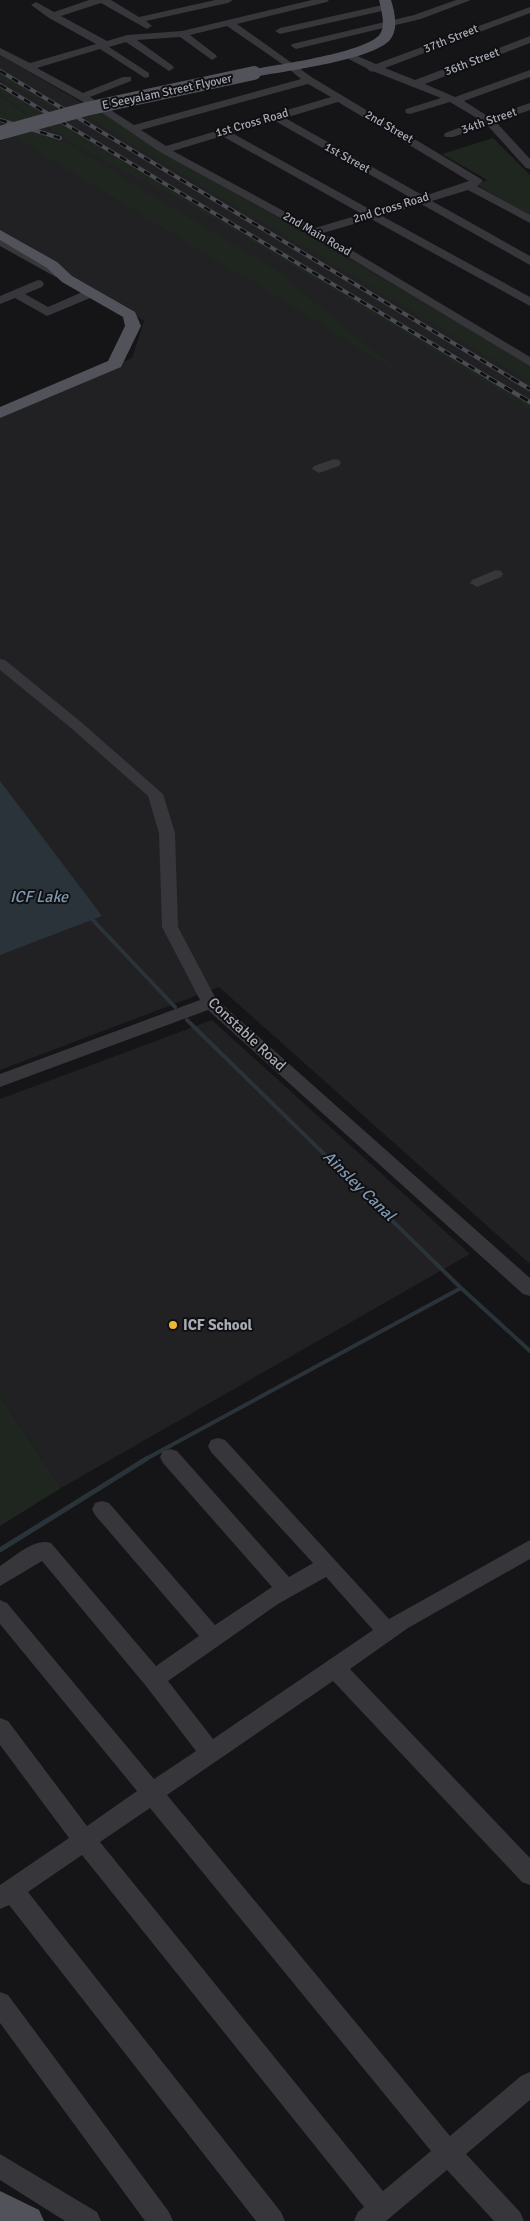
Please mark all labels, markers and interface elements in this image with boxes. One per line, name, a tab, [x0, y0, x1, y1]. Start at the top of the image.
street label: 37th Street	[421, 21, 481, 57]
street label: 36th Street	[442, 45, 502, 79]
street label: E Seeyalam Street Flyover	[101, 71, 234, 113]
street label: 1st Cross Road	[214, 105, 290, 141]
street label: 34th Street	[459, 105, 519, 137]
street label: 2nd Street	[362, 107, 416, 147]
street label: 1st Street	[322, 139, 372, 177]
street label: 2nd Cross Road	[351, 189, 431, 227]
street label: 2nd Main Road	[280, 209, 354, 259]
water label: ICF Lake	[10, 887, 69, 907]
street label: Constable Road	[205, 994, 290, 1075]
water label: Ainsley Canal	[319, 1147, 400, 1226]
place label: ICF School	[183, 1316, 252, 1334]
marker: ICF School	[167, 1319, 179, 1331]

